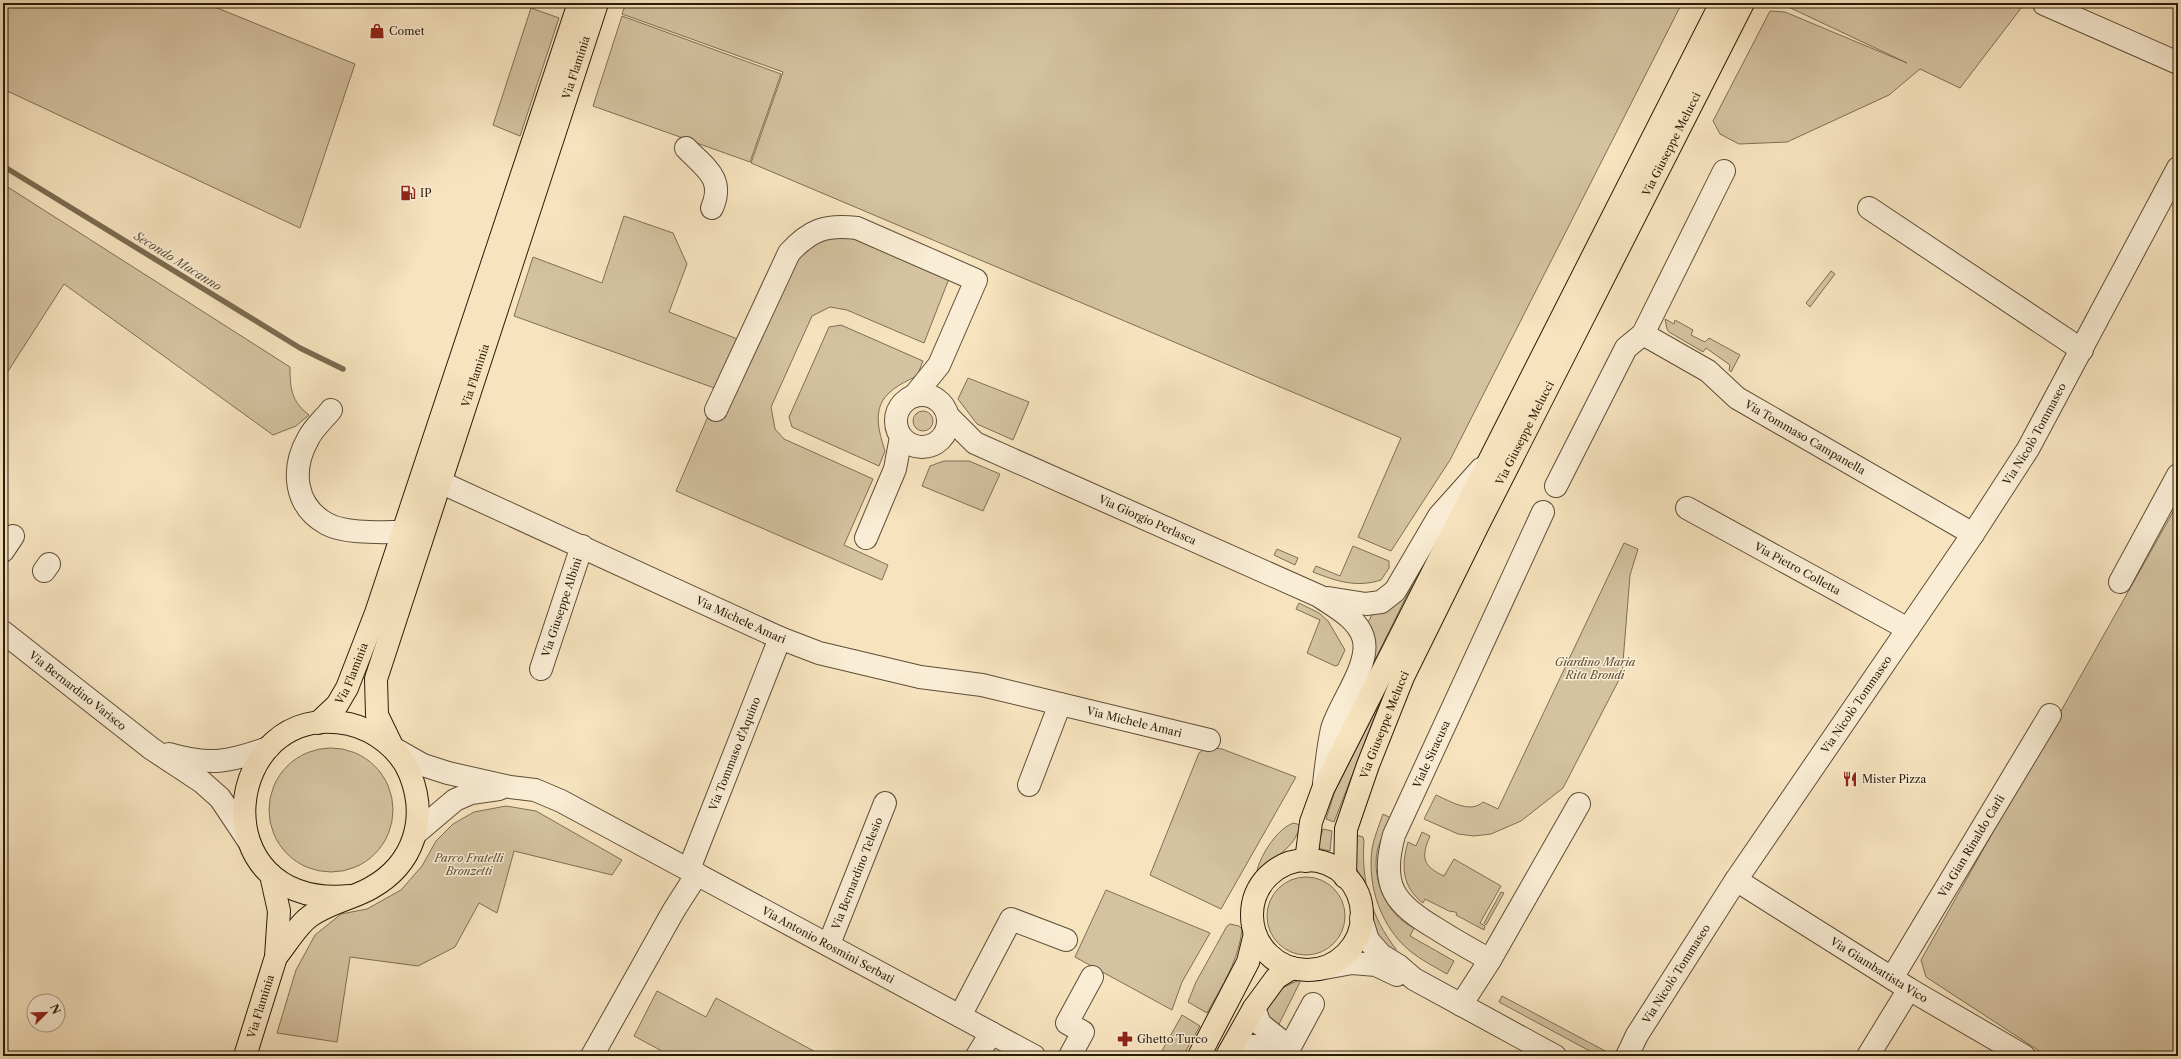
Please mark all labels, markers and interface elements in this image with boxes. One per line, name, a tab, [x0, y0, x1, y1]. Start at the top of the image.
shop icon: Comet	[368, 22, 386, 40]
place label: Comet	[389, 24, 425, 38]
street label: Via Flaminia	[559, 34, 593, 102]
street label: Via Giuseppe Melucci	[1639, 89, 1704, 199]
fuel station icon: IP	[399, 184, 417, 202]
place label: IP	[420, 186, 431, 200]
water label: Secondo Macanno	[131, 228, 225, 294]
street label: Via Flaminia	[458, 342, 492, 410]
street label: Via Giuseppe Melucci	[1492, 378, 1557, 488]
street label: Via Nicolò Tommaseo	[1999, 380, 2069, 489]
street label: Via Tommaso Campanella	[1741, 396, 1868, 478]
street label: Via Giorgio Perlasca	[1096, 491, 1199, 548]
street label: Via Pietro Colletta	[1751, 539, 1843, 598]
street label: Via Giuseppe Albini	[538, 555, 585, 660]
street label: Via Michele Amari	[693, 593, 788, 647]
street label: Via Flaminia	[331, 641, 371, 708]
street label: Via Bernardino Varisco	[25, 648, 129, 733]
street label: Via Nicolò Tommaseo	[1817, 653, 1895, 757]
park label: Giardino Maria Rita Brondi	[1555, 655, 1636, 682]
street label: Via Giuseppe Melucci	[1357, 668, 1412, 781]
street label: Via Tommaso d'Aquino	[705, 694, 763, 814]
street label: Via Michele Amari	[1084, 703, 1184, 740]
street label: Viale Siracusa	[1409, 718, 1453, 791]
restaurant icon: Mister Pizza	[1841, 770, 1859, 788]
place label: Mister Pizza	[1862, 772, 1927, 786]
street label: Via Gian Rinaldo Carli	[1935, 792, 2008, 901]
street label: Via Bernardino Telesio	[828, 815, 886, 932]
park label: Parco Fratelli Bronzetti	[434, 851, 504, 878]
street label: Via Antonio Rosmini Serbati	[758, 903, 897, 987]
street label: Via Nicolò Tommaseo	[1639, 921, 1713, 1027]
street label: Via Giambattista Vico	[1827, 934, 1931, 1006]
street label: Via Flaminia	[244, 973, 277, 1041]
north arrow	[26, 993, 66, 1033]
text: N	[47, 1002, 64, 1017]
pharmacy icon: Ghetto Turco	[1116, 1030, 1134, 1048]
place label: Ghetto Turco	[1137, 1032, 1208, 1046]

